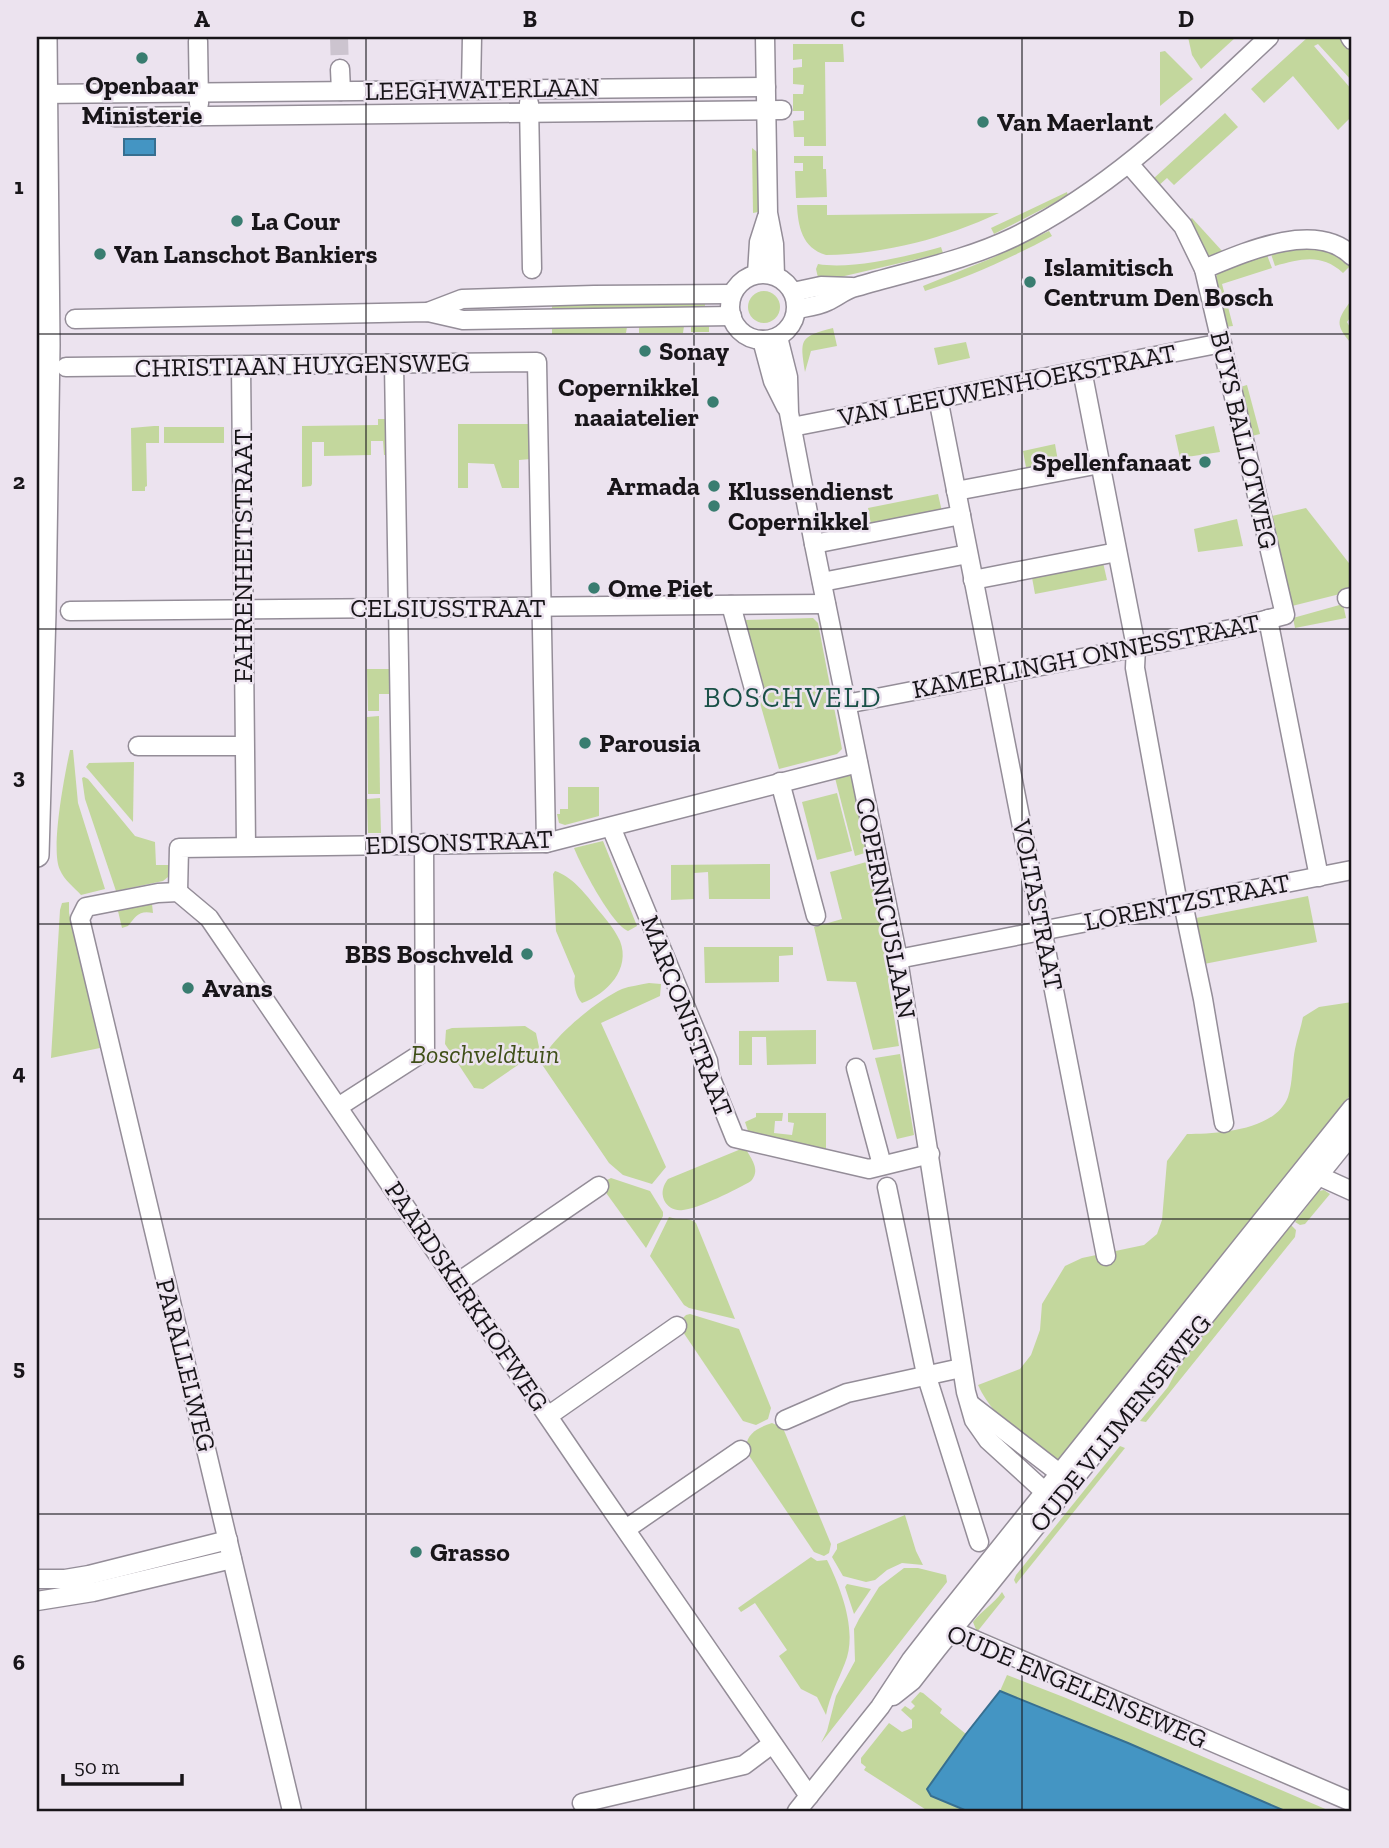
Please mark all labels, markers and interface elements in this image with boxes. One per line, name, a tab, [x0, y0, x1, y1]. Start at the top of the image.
text: A	[194, 5, 210, 33]
text: B	[523, 5, 537, 33]
text: C	[851, 5, 865, 33]
text: D	[1178, 5, 1194, 33]
marker: Openbaar Ministerie	[134, 50, 150, 66]
place label: Openbaar Ministerie	[82, 69, 203, 131]
street label: LEEGHWATERLAAN	[364, 71, 600, 107]
place label: Van Maerlant	[997, 106, 1154, 138]
marker: Van Maerlant	[975, 114, 991, 130]
text: 1	[14, 172, 24, 200]
place label: La Cour	[251, 205, 341, 237]
marker: La Cour	[229, 213, 245, 229]
place label: Van Lanschot Bankiers	[114, 238, 378, 270]
marker: Van Lanschot Bankiers	[92, 246, 108, 262]
place label: Islamitisch Centrum Den Bosch	[1044, 251, 1273, 313]
marker: Islamitisch Centrum Den Bosch	[1022, 274, 1038, 290]
street label: BUYS BALLOTWEG	[1203, 328, 1285, 552]
place label: Sonay	[659, 335, 729, 367]
street label: VAN LEEUWENHOEKSTRAAT	[834, 337, 1179, 434]
marker: Sonay	[637, 343, 653, 359]
street label: CHRISTIAAN HUYGENSWEG	[134, 346, 470, 384]
place label: Copernikkel naaiatelier	[558, 371, 699, 433]
marker: Copernikkel naaiatelier	[705, 394, 721, 410]
street label: FAHRENHEITSTRAAT	[227, 429, 259, 683]
place label: Spellenfanaat	[1032, 446, 1192, 478]
marker: Spellenfanaat	[1197, 454, 1213, 470]
text: 2	[13, 467, 25, 495]
place label: Armada	[607, 470, 700, 502]
place label: Klussendienst Copernikkel	[728, 475, 893, 537]
marker: Armada	[706, 478, 722, 494]
marker: Klussendienst Copernikkel	[706, 498, 722, 514]
place label: Ome Piet	[608, 572, 714, 604]
marker: Ome Piet	[586, 580, 602, 596]
street label: CELSIUSSTRAAT	[350, 592, 546, 624]
street label: KAMERLINGH ONNESSTRAAT	[910, 607, 1262, 705]
district label: BOSCHVELD	[703, 681, 883, 714]
place label: Parousia	[599, 727, 701, 759]
marker: Parousia	[577, 735, 593, 751]
text: 3	[13, 762, 25, 790]
street label: COPERNICUSLAAN	[849, 794, 923, 1022]
street label: VOLTASTRAAT	[1006, 816, 1070, 993]
street label: EDISONSTRAAT	[365, 823, 553, 861]
street label: LORENTZSTRAAT	[1081, 866, 1293, 938]
street label: MARCONISTRAAT	[634, 911, 740, 1121]
place label: BBS Boschveld	[345, 938, 513, 970]
marker: BBS Boschveld	[519, 946, 535, 962]
place label: Avans	[202, 972, 273, 1004]
marker: Avans	[180, 980, 196, 996]
park label: Boschveldtuin	[411, 1038, 559, 1070]
text: 4	[12, 1058, 26, 1086]
street label: PAARDSKERKHOFWEG	[378, 1175, 556, 1417]
street label: PARALLELWEG	[149, 1275, 223, 1455]
street label: OUDE VLIJMENSEWEG	[1022, 1308, 1218, 1538]
text: 5	[13, 1353, 25, 1381]
place label: Grasso	[430, 1536, 510, 1568]
marker: Grasso	[408, 1544, 424, 1560]
street label: OUDE ENGELENSEWEG	[942, 1617, 1212, 1755]
text: 6	[13, 1648, 25, 1676]
scale bar	[63, 1743, 182, 1787]
text: 50 m	[74, 1754, 120, 1779]

